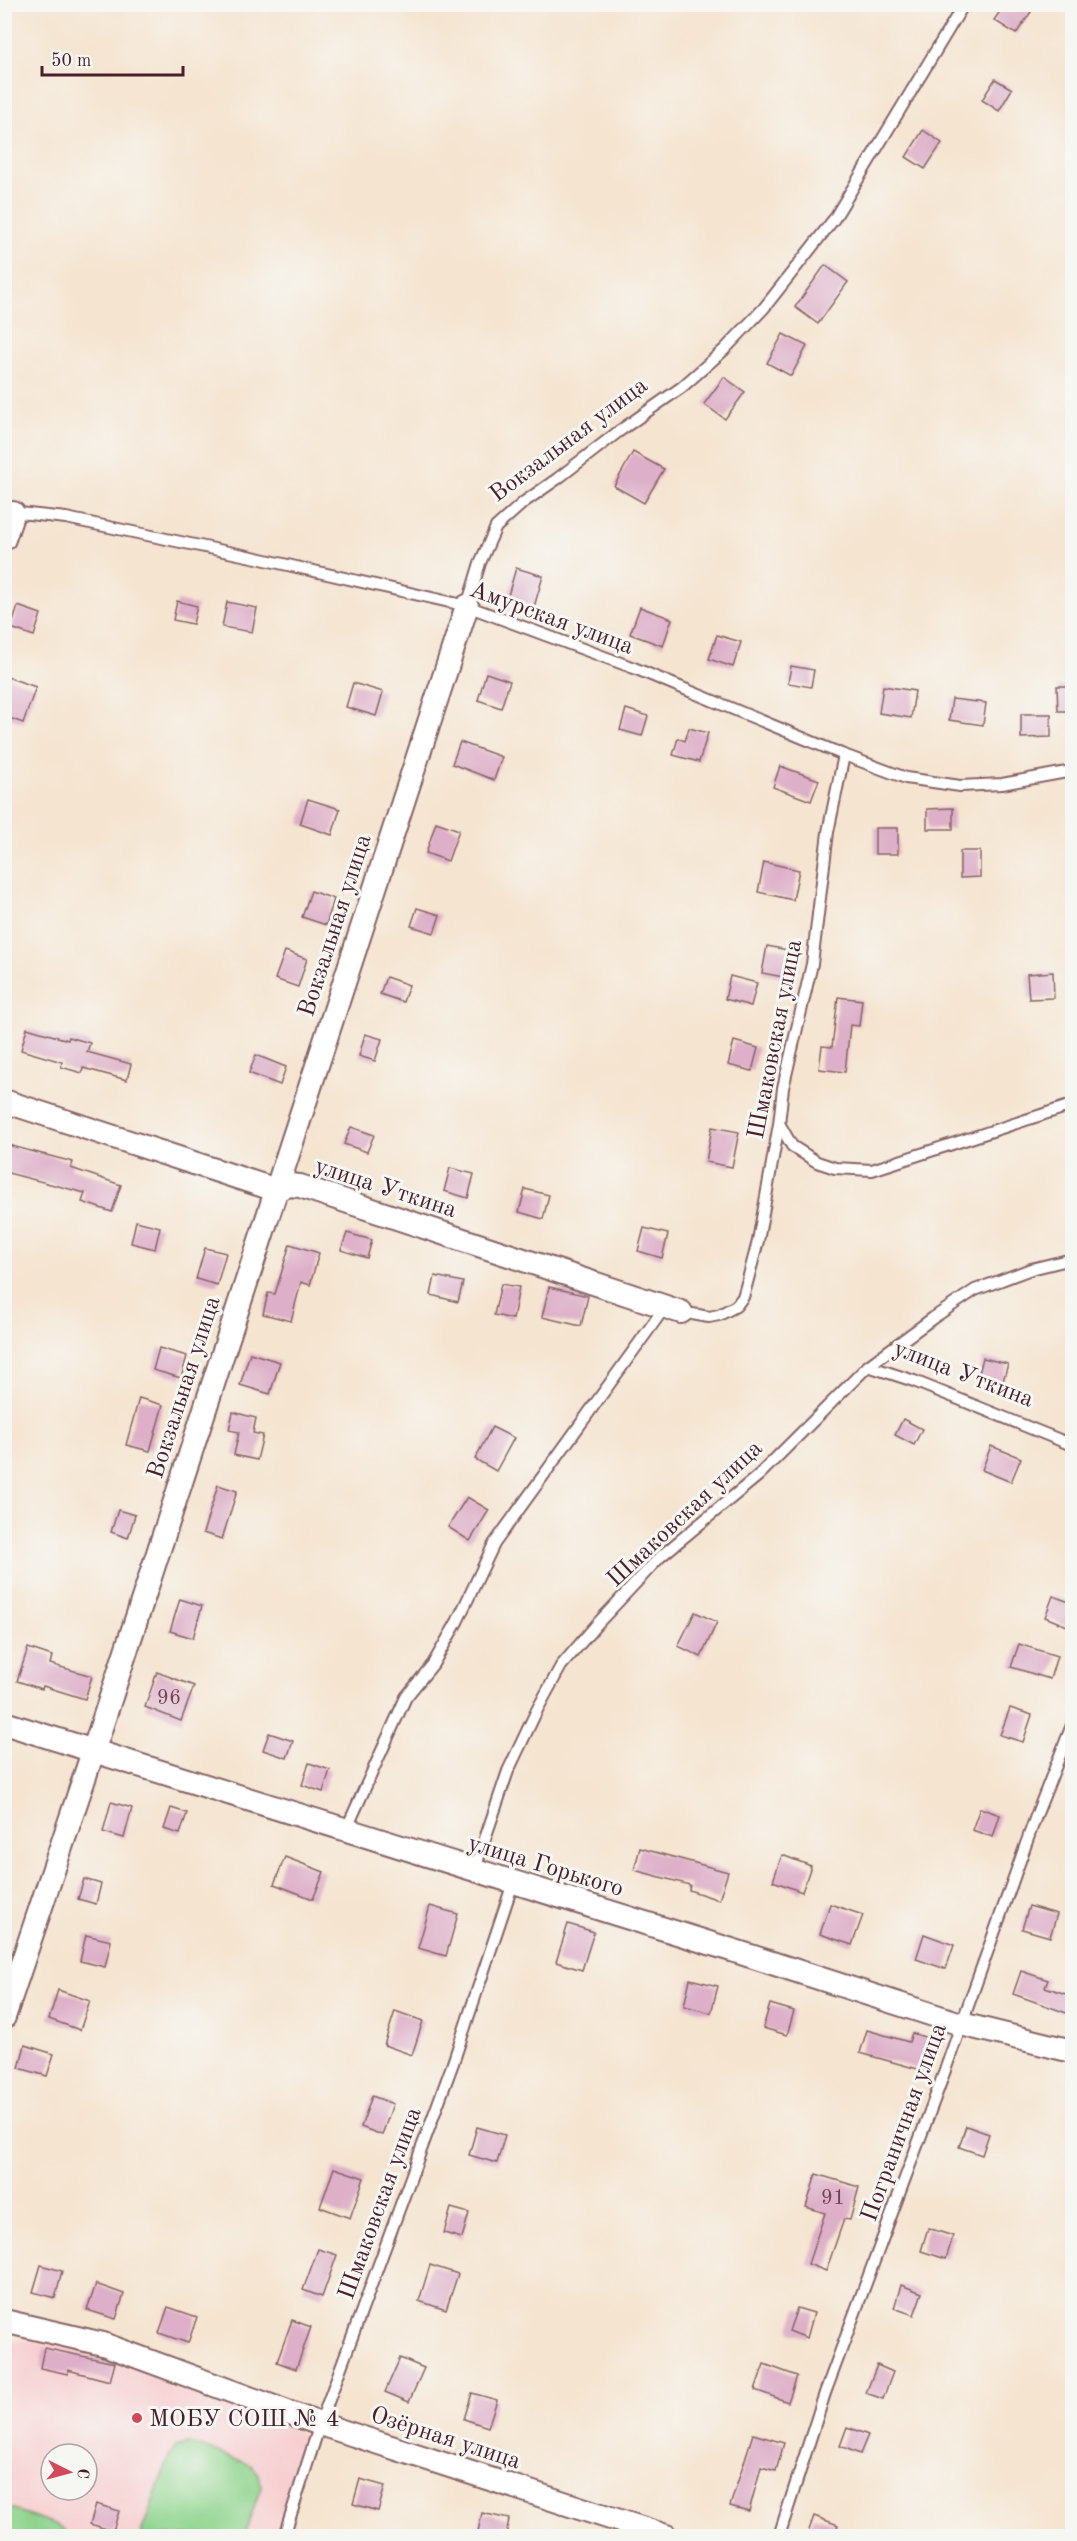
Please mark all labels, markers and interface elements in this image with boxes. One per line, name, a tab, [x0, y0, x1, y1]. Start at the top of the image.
scale bar	[42, 39, 183, 77]
text: 50 m	[51, 52, 91, 70]
street label: Вокзальная улица	[486, 374, 653, 507]
street label: Амурская улица	[466, 578, 636, 660]
street label: Вокзальная улица	[295, 831, 377, 1020]
street label: Шмаковская улица	[745, 938, 807, 1141]
street label: улица Уткина	[311, 1155, 460, 1223]
street label: Вокзальная улица	[144, 1293, 226, 1482]
street label: улица Уткина	[890, 1337, 1037, 1413]
street label: Шмаковская улица	[603, 1437, 768, 1592]
house number: 96	[157, 1688, 181, 1709]
street label: улица Горького	[465, 1832, 626, 1902]
street label: Пограничная улица	[858, 2020, 952, 2225]
street label: Шмаковская улица	[335, 2104, 427, 2303]
house number: 91	[821, 2188, 845, 2209]
street label: Озёрная улица	[367, 2403, 524, 2475]
place label: МОБУ СОШ № 4	[149, 2408, 340, 2432]
marker: МОБУ СОШ № 4	[130, 2411, 144, 2425]
north arrow	[39, 2442, 99, 2502]
text: С	[73, 2467, 90, 2479]

